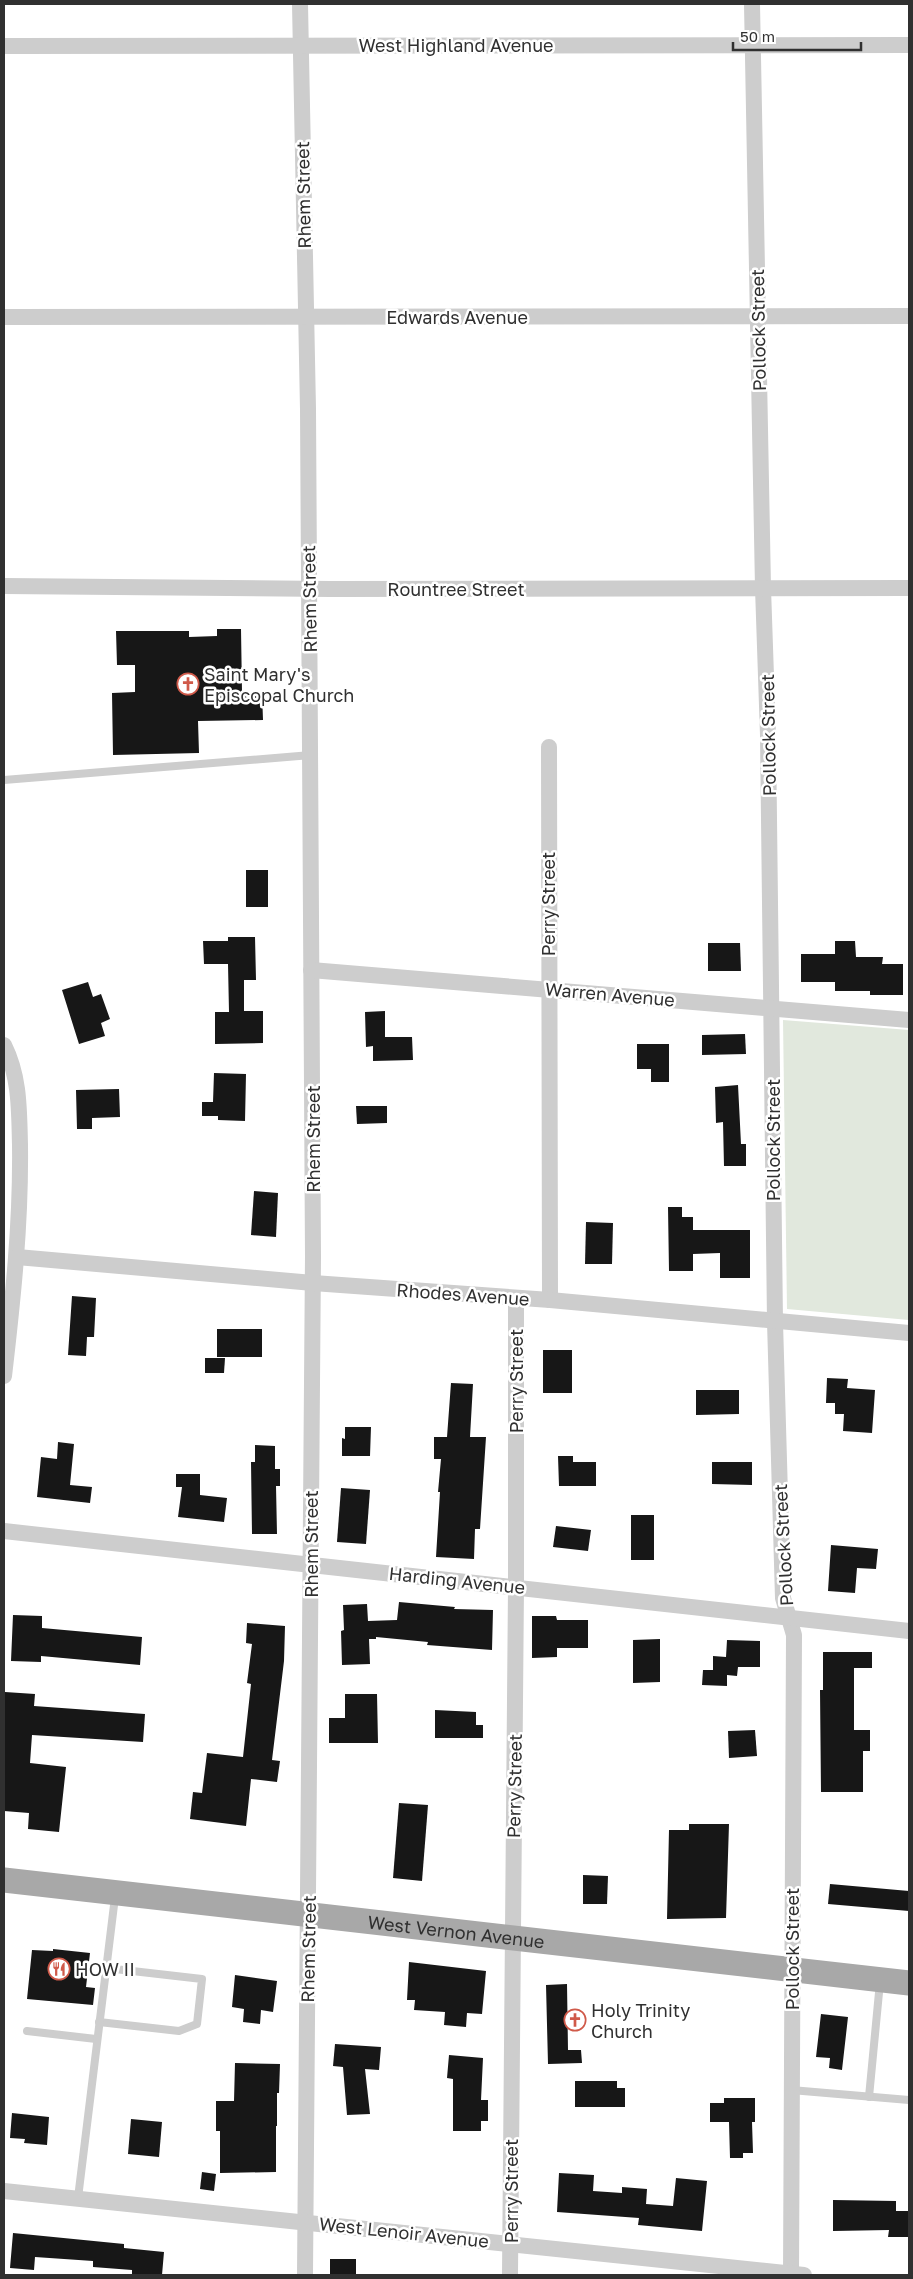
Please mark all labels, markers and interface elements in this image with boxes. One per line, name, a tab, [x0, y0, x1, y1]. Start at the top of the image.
scale bar	[733, 20, 860, 52]
text: 50 m	[740, 27, 775, 45]
street label: West Highland Avenue	[359, 34, 554, 56]
street label: Rhem Street	[291, 141, 315, 249]
street label: Pollock Street	[746, 269, 770, 391]
street label: Edwards Avenue	[386, 306, 528, 328]
street label: Rhem Street	[297, 545, 321, 653]
street label: Rountree Street	[387, 578, 525, 600]
place label: Saint Mary's Episcopal Church	[204, 663, 354, 706]
church icon: Saint Mary's Episcopal Church	[176, 672, 200, 696]
street label: Pollock Street	[756, 674, 780, 796]
street label: Perry Street	[537, 852, 559, 956]
street label: Warren Avenue	[544, 977, 676, 1011]
street label: Pollock Street	[762, 1079, 784, 1201]
street label: Rhem Street	[302, 1085, 324, 1193]
street label: Rhodes Avenue	[396, 1278, 530, 1310]
street label: Perry Street	[505, 1329, 527, 1433]
street label: Pollock Street	[769, 1483, 797, 1607]
street label: Rhem Street	[300, 1490, 322, 1598]
street label: Harding Avenue	[388, 1562, 526, 1598]
street label: Perry Street	[502, 1734, 526, 1838]
street label: Pollock Street	[781, 1888, 803, 2010]
street label: Rhem Street	[296, 1895, 320, 2003]
street label: West Vernon Avenue	[367, 1910, 546, 1952]
restaurant icon: HOW II	[47, 1957, 71, 1981]
place label: HOW II	[75, 1958, 135, 1980]
place label: Holy Trinity Church	[591, 1999, 690, 2042]
church icon: Holy Trinity Church	[563, 2008, 587, 2032]
street label: Perry Street	[500, 2139, 522, 2243]
street label: West Lenoir Avenue	[318, 2212, 490, 2252]

